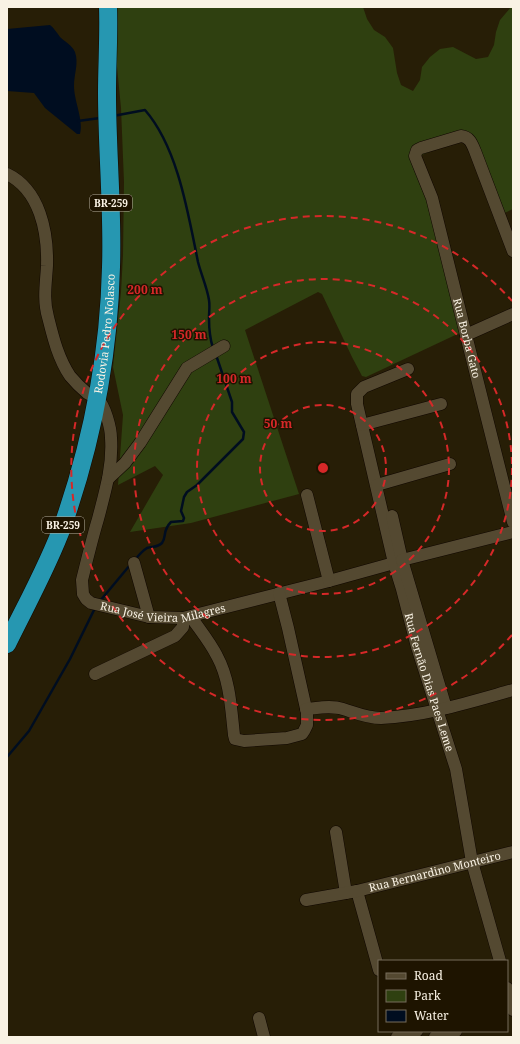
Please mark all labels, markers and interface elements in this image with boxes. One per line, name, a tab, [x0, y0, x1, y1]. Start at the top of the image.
road number: BR-259	[90, 195, 132, 211]
street label: Rodovia Pedro Nolasco	[90, 274, 118, 395]
text: 200 m	[127, 281, 163, 298]
street label: Rua Borba Gato	[450, 296, 485, 380]
text: 150 m	[171, 326, 207, 343]
text: 100 m	[216, 370, 252, 387]
text: 50 m	[264, 415, 292, 432]
centre of rings	[316, 461, 330, 475]
road number: BR-259	[42, 517, 84, 533]
street label: Rua José Vieira Milagres	[99, 598, 227, 625]
street label: Rua Fernão Dias Paes Leme	[401, 611, 458, 753]
street label: Rua Bernardino Monteiro	[367, 847, 502, 895]
legend	[378, 960, 508, 1032]
text: Road	[414, 967, 444, 984]
text: Park	[414, 987, 442, 1004]
text: Water	[414, 1007, 449, 1024]

